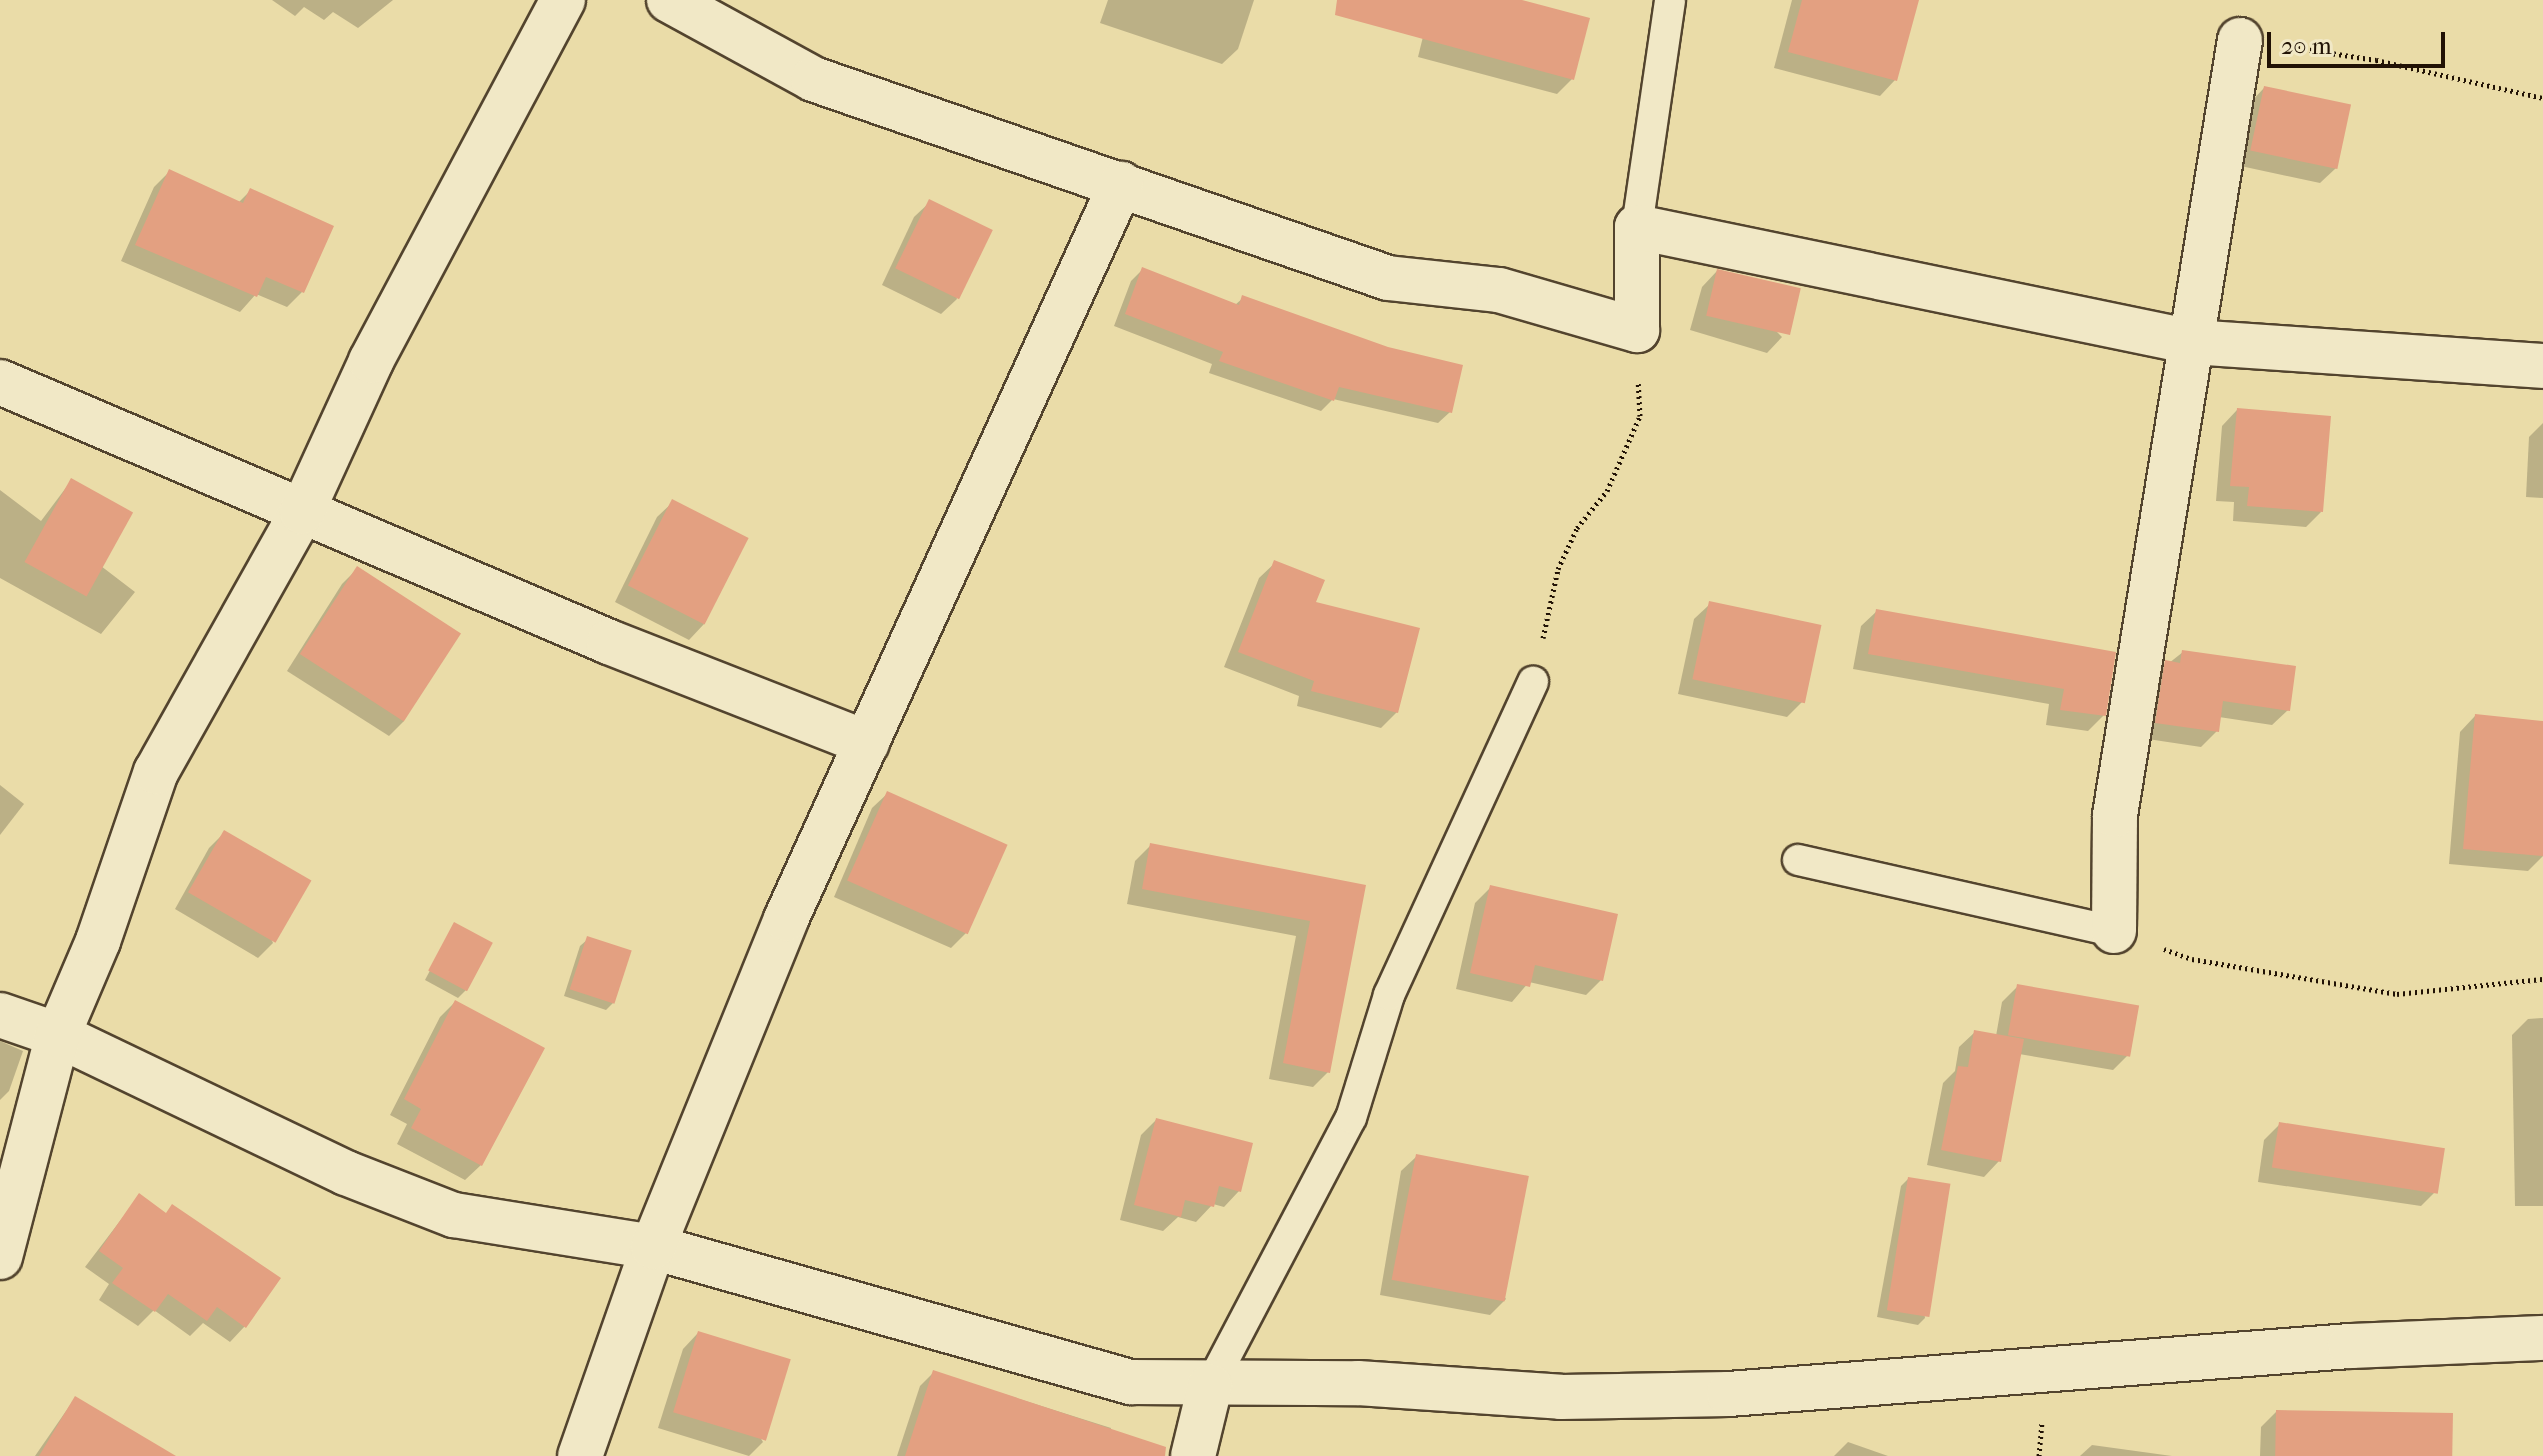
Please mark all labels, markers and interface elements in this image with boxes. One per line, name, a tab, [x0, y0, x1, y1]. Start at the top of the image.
scale bar	[2271, 16, 2449, 66]
text: 20 m	[2281, 32, 2332, 60]

